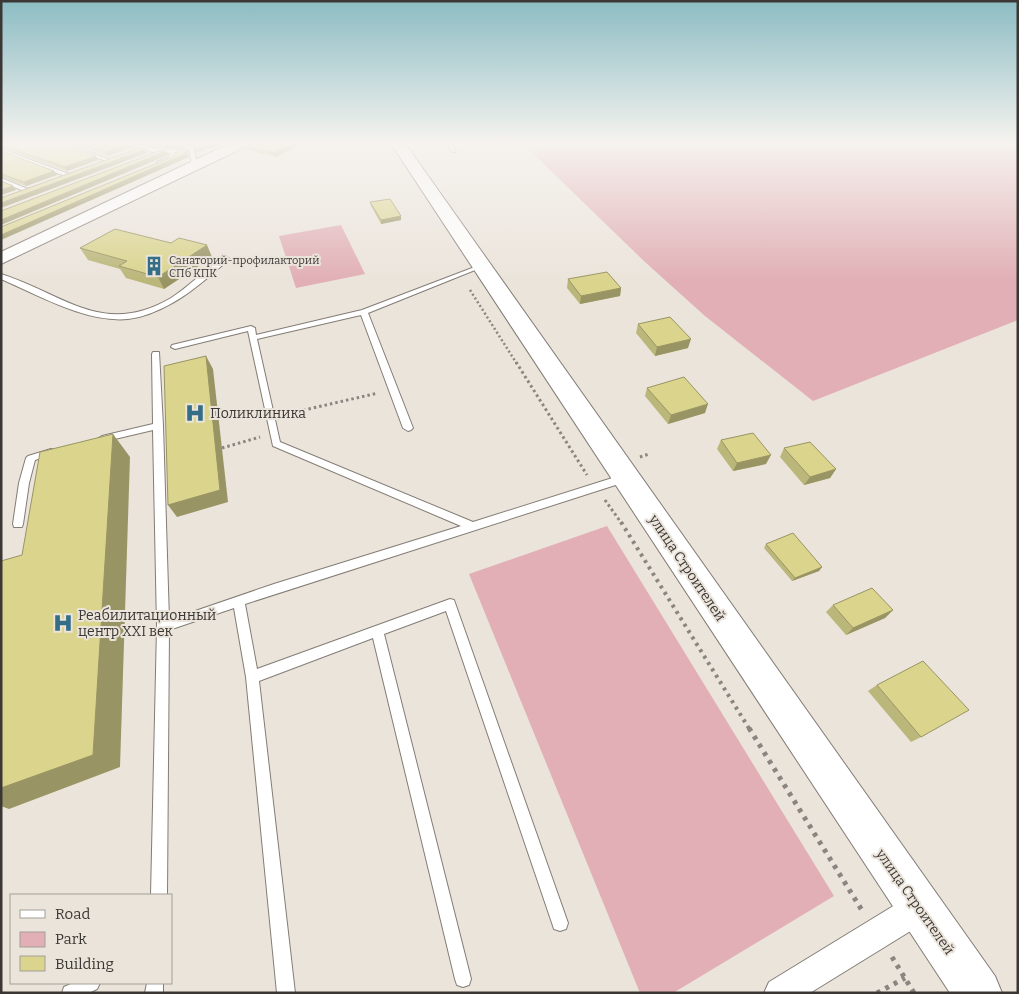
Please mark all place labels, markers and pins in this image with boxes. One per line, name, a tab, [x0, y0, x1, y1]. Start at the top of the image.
place label: Санаторий-профилакторий СПб КПК	[169, 254, 319, 280]
building icon: Санаторий-профилакторий СПб КПК	[143, 255, 165, 277]
hospital icon: Поликлиника	[184, 402, 206, 424]
place label: Поликлиника	[210, 405, 306, 422]
place label: Реабилитационный центр ХХI век	[78, 607, 216, 640]
hospital icon: Реабилитационный центр ХХI век	[52, 612, 74, 634]

